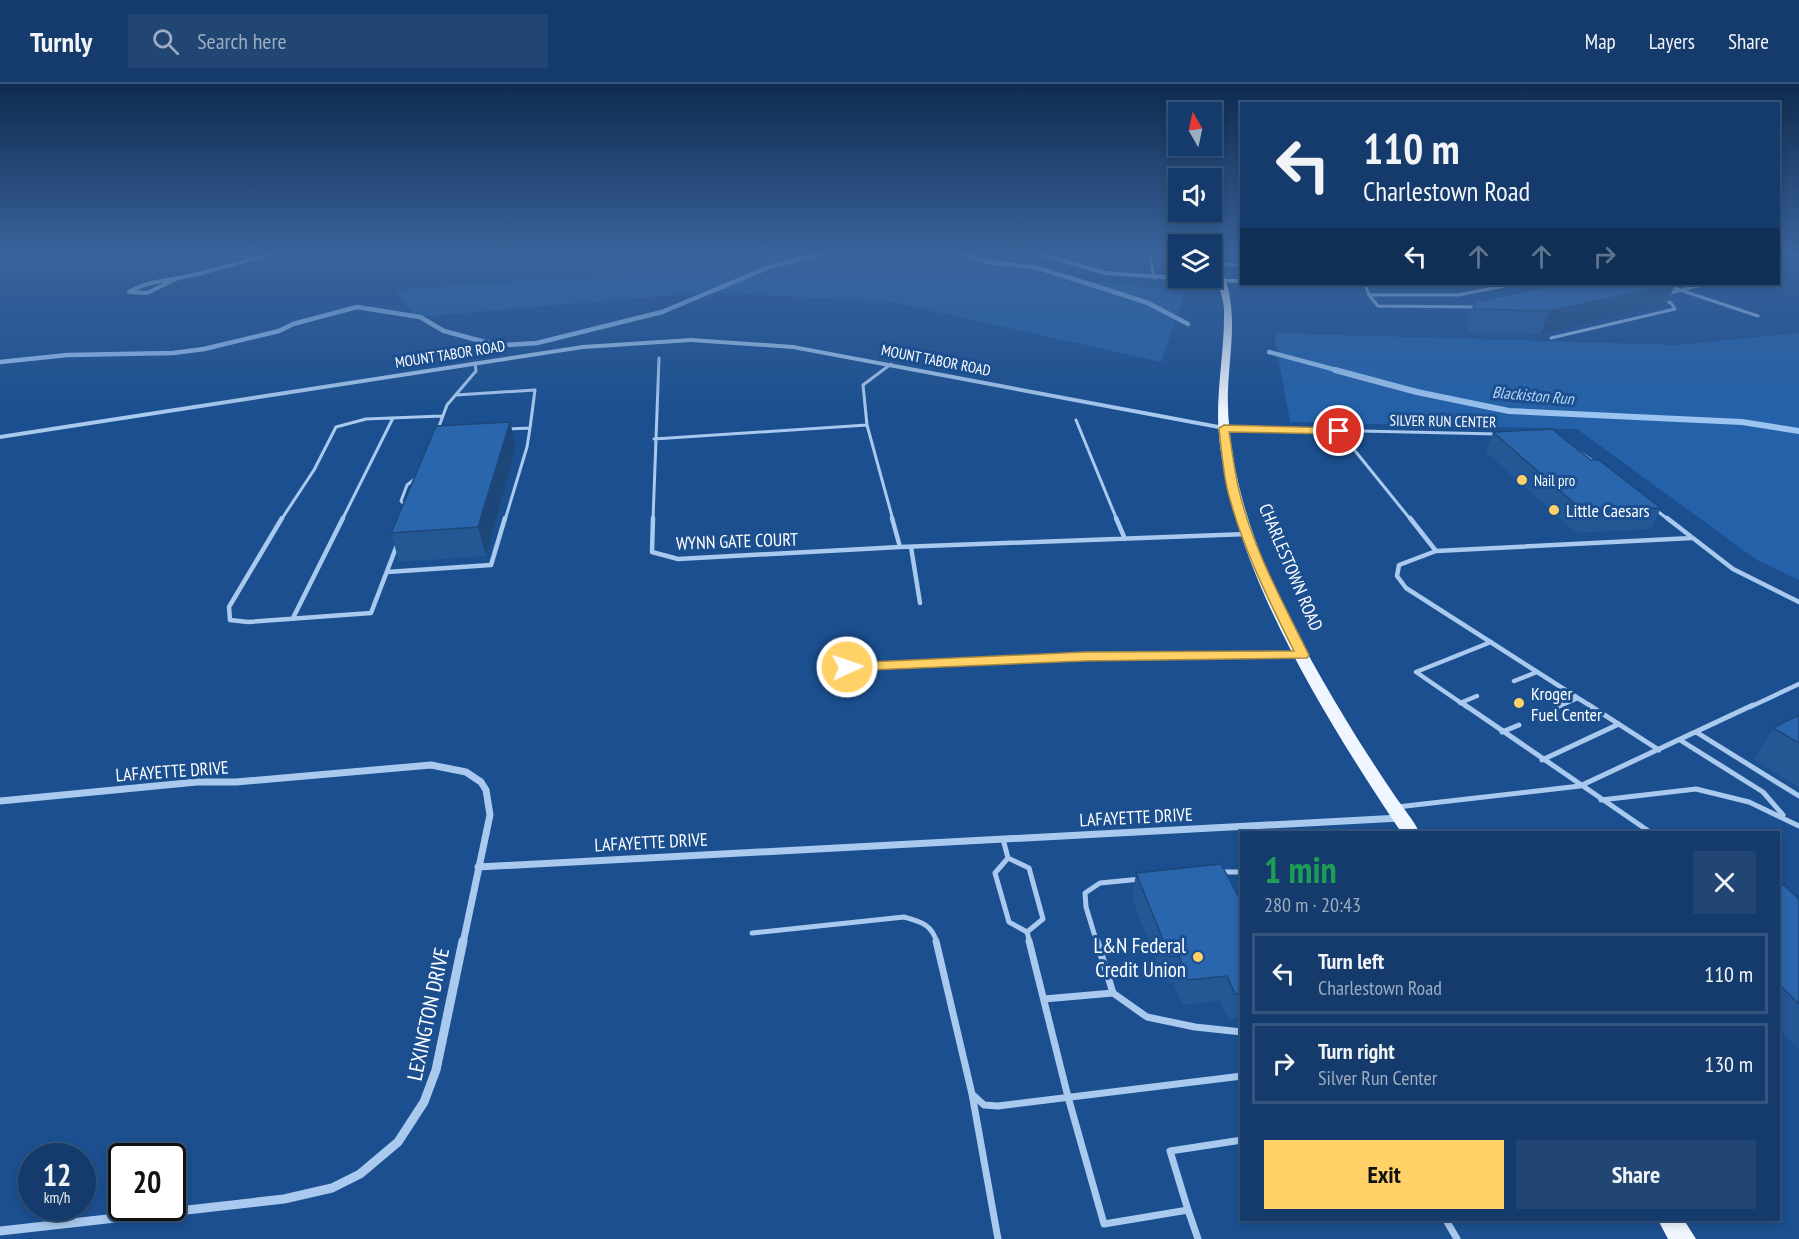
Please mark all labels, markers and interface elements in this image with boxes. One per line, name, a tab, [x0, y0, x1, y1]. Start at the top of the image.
search box	[128, 14, 548, 68]
text: Turnly	[30, 23, 92, 60]
icon: search	[149, 25, 182, 58]
text: Search here	[197, 27, 287, 55]
text: Map	[1585, 28, 1616, 55]
text: Layers	[1649, 28, 1695, 55]
text: Share	[1728, 28, 1769, 55]
north arrow	[1168, 102, 1222, 156]
map controls	[1168, 102, 1222, 288]
text: 110 m	[1363, 121, 1460, 176]
icon: left	[1264, 126, 1342, 204]
button: sound	[1168, 168, 1222, 222]
text: Charlestown Road	[1363, 174, 1530, 208]
button: layers	[1168, 234, 1222, 288]
icon: left	[1399, 240, 1432, 273]
icon: ahead	[1462, 240, 1495, 273]
icon: ahead	[1525, 240, 1558, 273]
icon: right	[1588, 240, 1621, 273]
street label: MOUNT TABOR ROAD	[394, 336, 506, 372]
street label: MOUNT TABOR ROAD	[880, 340, 992, 380]
water label: Blackiston Run	[1491, 381, 1576, 409]
pin	[1313, 405, 1364, 456]
street label: SILVER RUN CENTER	[1390, 411, 1496, 431]
icon: arrive	[1322, 414, 1355, 447]
place label: Nail pro	[1534, 471, 1575, 490]
marker: Nail pro	[1515, 473, 1529, 487]
place label: Little Caesars	[1566, 499, 1650, 522]
street label: CHARLESTOWN ROAD	[1254, 500, 1328, 634]
marker: Little Caesars	[1547, 503, 1561, 517]
street label: WYNN GATE COURT	[676, 527, 798, 555]
position arrow	[815, 635, 879, 699]
place label: Kroger Fuel Center	[1531, 682, 1602, 726]
marker: Kroger Fuel Center	[1512, 696, 1526, 710]
street label: LAFAYETTE DRIVE	[115, 756, 229, 786]
street label: LAFAYETTE DRIVE	[1079, 803, 1193, 831]
street label: LAFAYETTE DRIVE	[594, 828, 708, 856]
text: 1 min	[1264, 846, 1337, 893]
button: close	[1693, 851, 1756, 914]
text: 280 m · 20:43	[1264, 892, 1361, 918]
place label: L&N Federal Credit Union	[1094, 932, 1186, 983]
street label: LEXINGTON DRIVE	[401, 945, 455, 1083]
text: Turn left	[1318, 947, 1384, 975]
marker: L&N Federal Credit Union	[1191, 950, 1205, 964]
icon: left	[1267, 957, 1300, 990]
text: 110 m	[1704, 960, 1753, 988]
text: Charlestown Road	[1318, 975, 1442, 1001]
text: Turn right	[1318, 1037, 1395, 1065]
icon: right	[1267, 1047, 1300, 1080]
text: 130 m	[1704, 1050, 1753, 1078]
text: Silver Run Center	[1318, 1065, 1437, 1091]
button: Exit	[1264, 1140, 1504, 1209]
button: Share	[1516, 1140, 1756, 1209]
speed limit sign: 20	[108, 1143, 186, 1221]
text: 12	[43, 1155, 71, 1194]
text: km/h	[44, 1188, 70, 1207]

